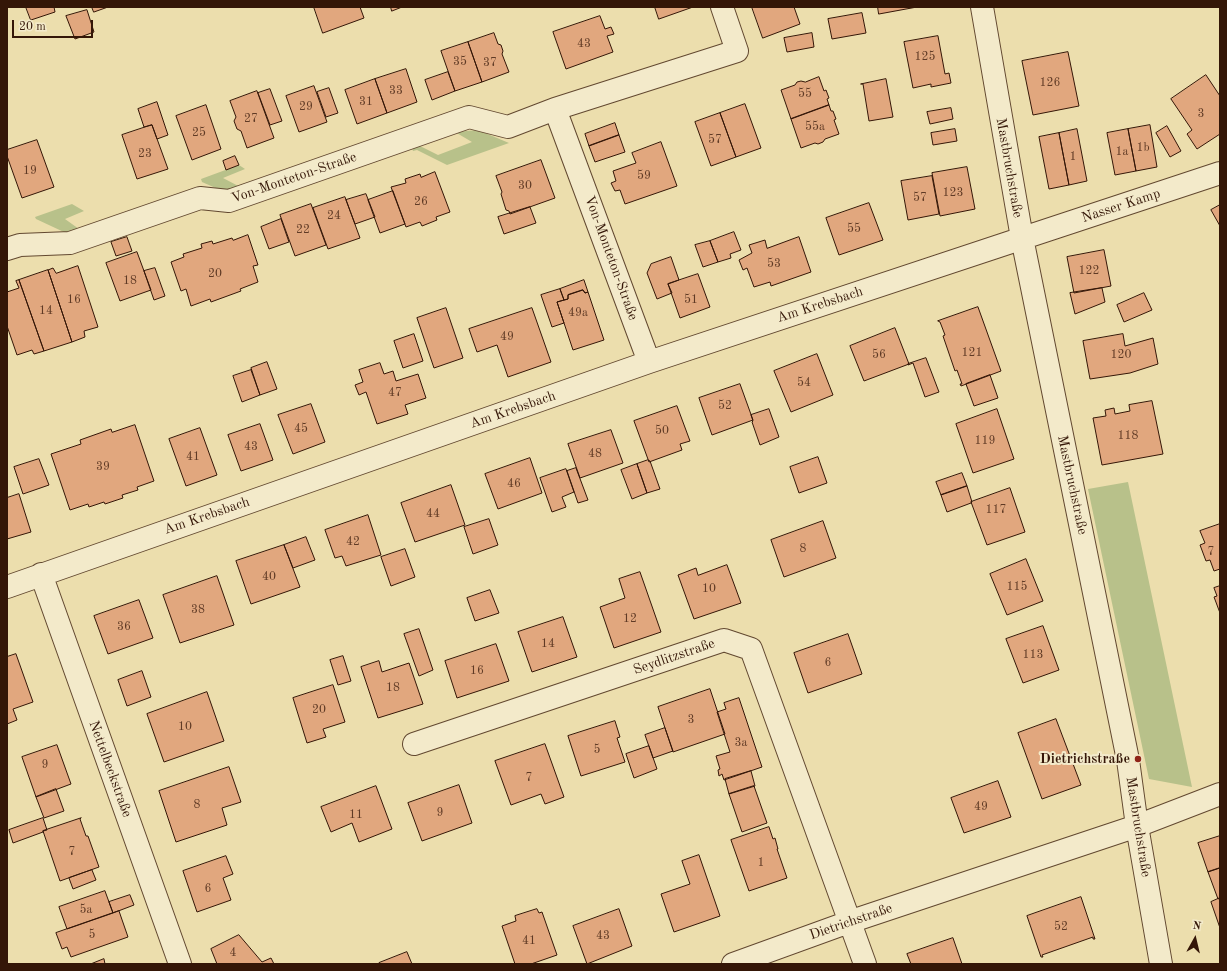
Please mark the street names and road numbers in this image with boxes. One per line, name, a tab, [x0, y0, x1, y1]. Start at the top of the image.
street label: Mastbruchstraße	[992, 117, 1026, 219]
street label: Von-Monteton-Straße	[229, 149, 359, 207]
street label: Nasser Kamp	[1079, 185, 1163, 227]
street label: Von-Monteton-Straße	[581, 193, 641, 323]
street label: Am Krebsbach	[775, 283, 865, 327]
street label: Am Krebsbach	[468, 387, 558, 433]
street label: Mastbruchstraße	[1053, 434, 1091, 536]
street label: Am Krebsbach	[162, 493, 252, 539]
street label: Seydlitzstraße	[631, 635, 717, 679]
street label: Nettelbeckstraße	[85, 718, 135, 820]
street label: Mastbruchstraße	[1122, 776, 1154, 878]
street label: Dietrichstraße	[807, 900, 895, 944]

